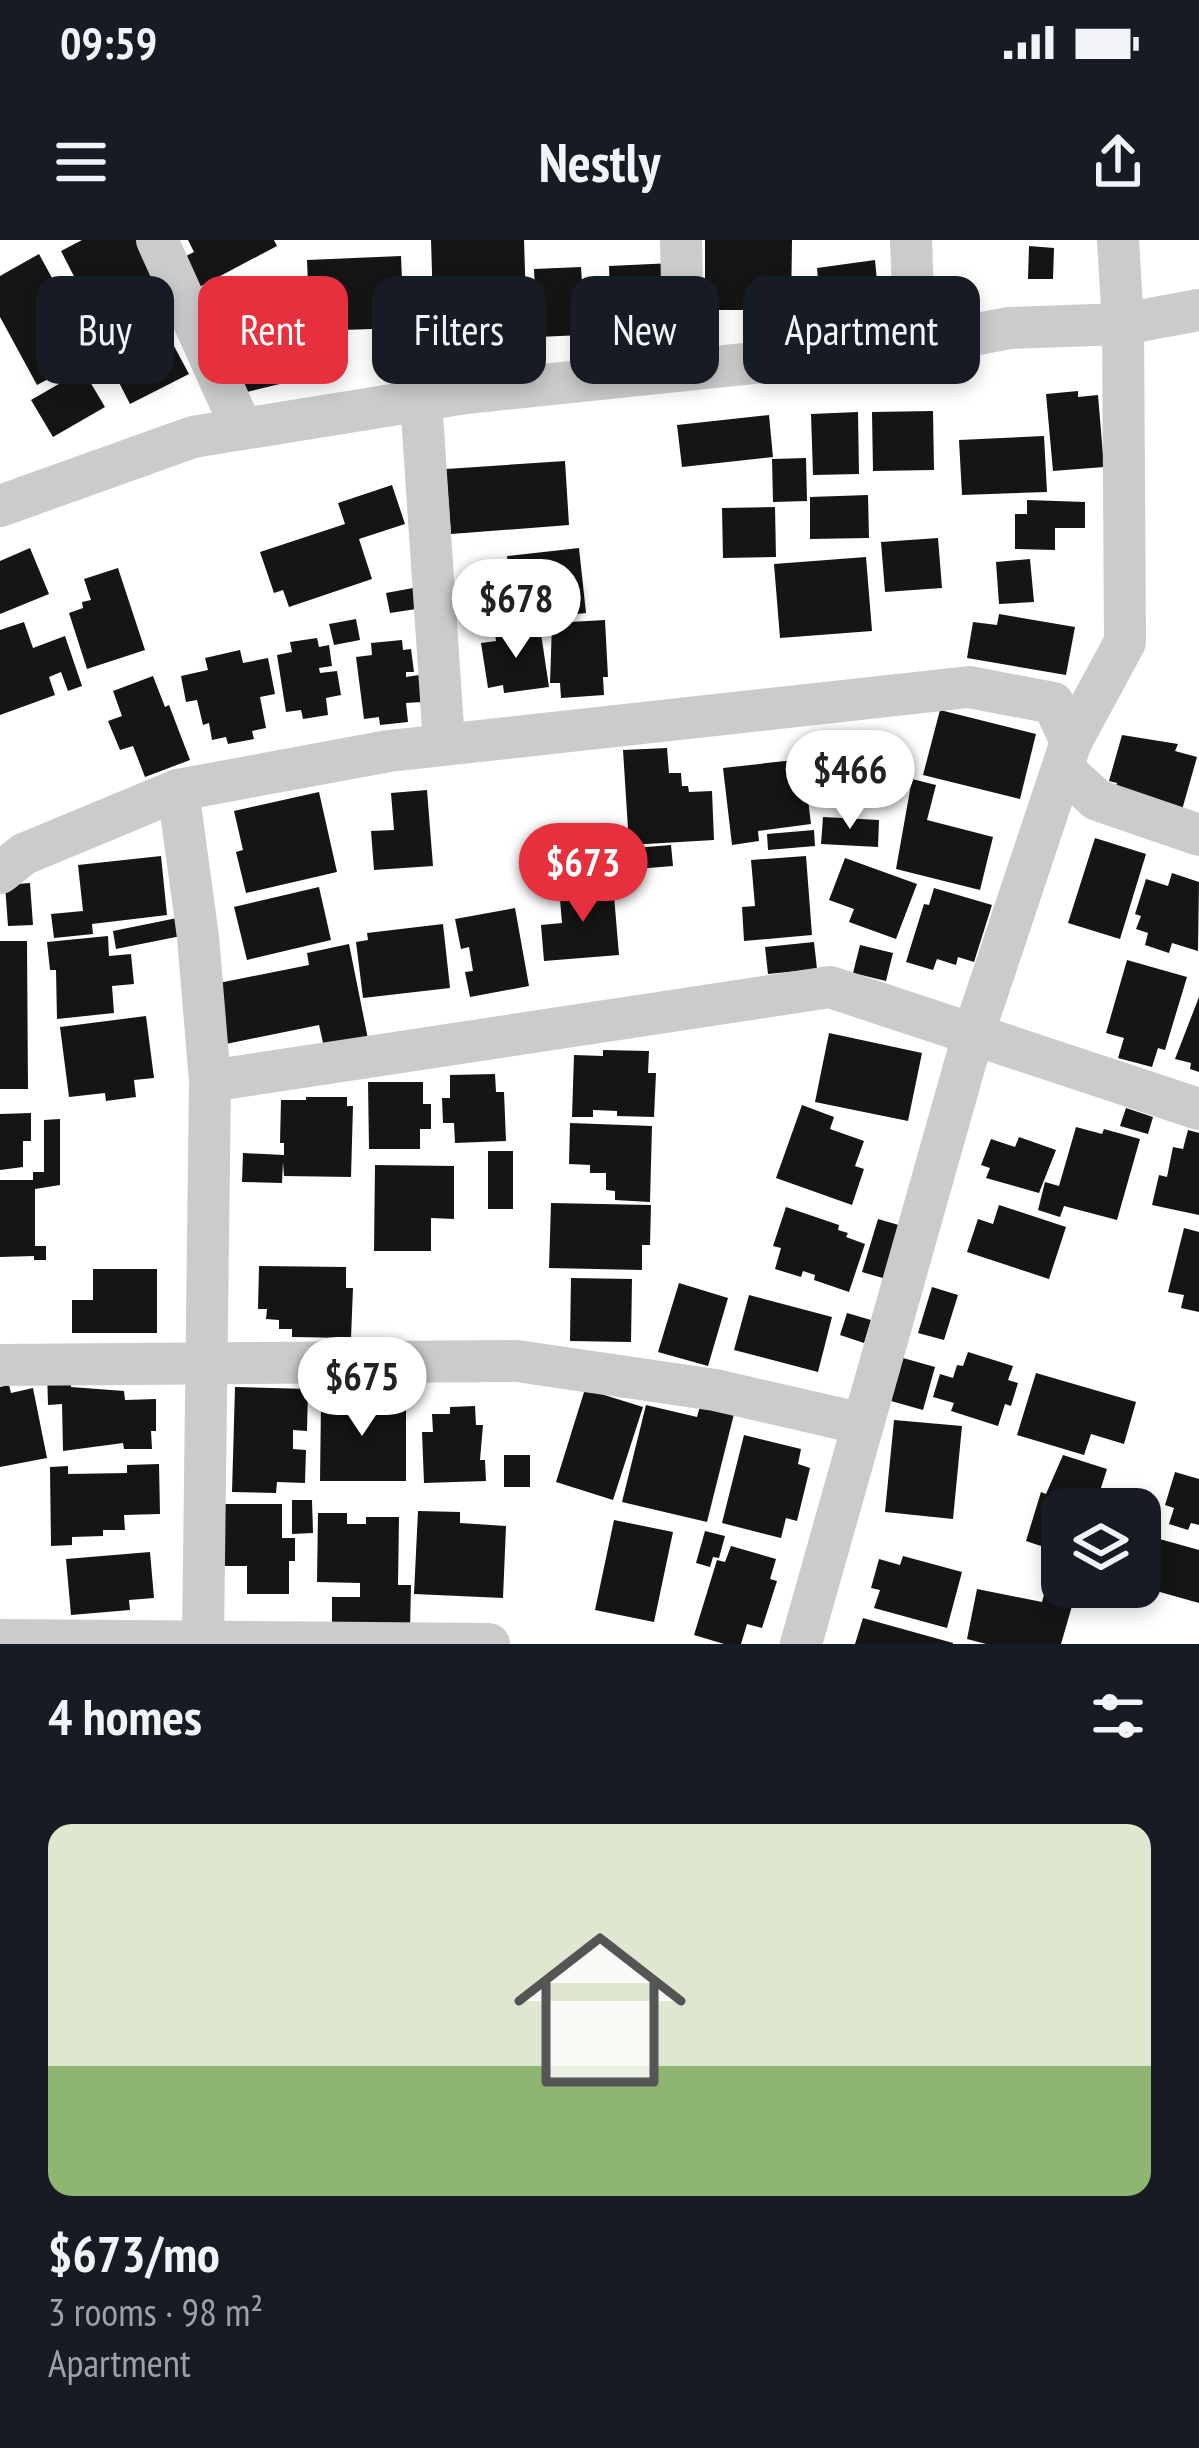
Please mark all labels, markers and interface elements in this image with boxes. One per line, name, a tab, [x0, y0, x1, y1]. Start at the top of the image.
text: 09:59	[60, 13, 157, 71]
text: Nestly	[539, 127, 660, 197]
icon: menu	[48, 129, 114, 195]
icon: share	[1085, 129, 1151, 195]
chip: Buy	[36, 276, 174, 384]
chip: Rent	[198, 276, 348, 384]
chip: Filters	[372, 276, 546, 384]
chip: New	[570, 276, 719, 384]
chip: Apartment	[743, 276, 980, 384]
pin: $678	[445, 559, 587, 661]
text: $678	[479, 572, 553, 623]
pin: $466	[779, 730, 921, 832]
text: $466	[813, 743, 887, 794]
pin: $673	[512, 823, 654, 925]
text: $673	[546, 836, 620, 887]
pin: $675	[291, 1337, 433, 1439]
text: $675	[325, 1350, 399, 1401]
map controls	[1041, 1488, 1161, 1608]
button: layers	[1041, 1488, 1161, 1608]
text: 4 homes	[48, 1683, 202, 1749]
icon: filters	[1085, 1683, 1151, 1749]
icon: home	[492, 1902, 708, 2118]
text: $673/mo	[48, 2220, 220, 2286]
text: 3 rooms · 98 m²	[48, 2286, 263, 2337]
text: Apartment	[48, 2337, 191, 2388]

